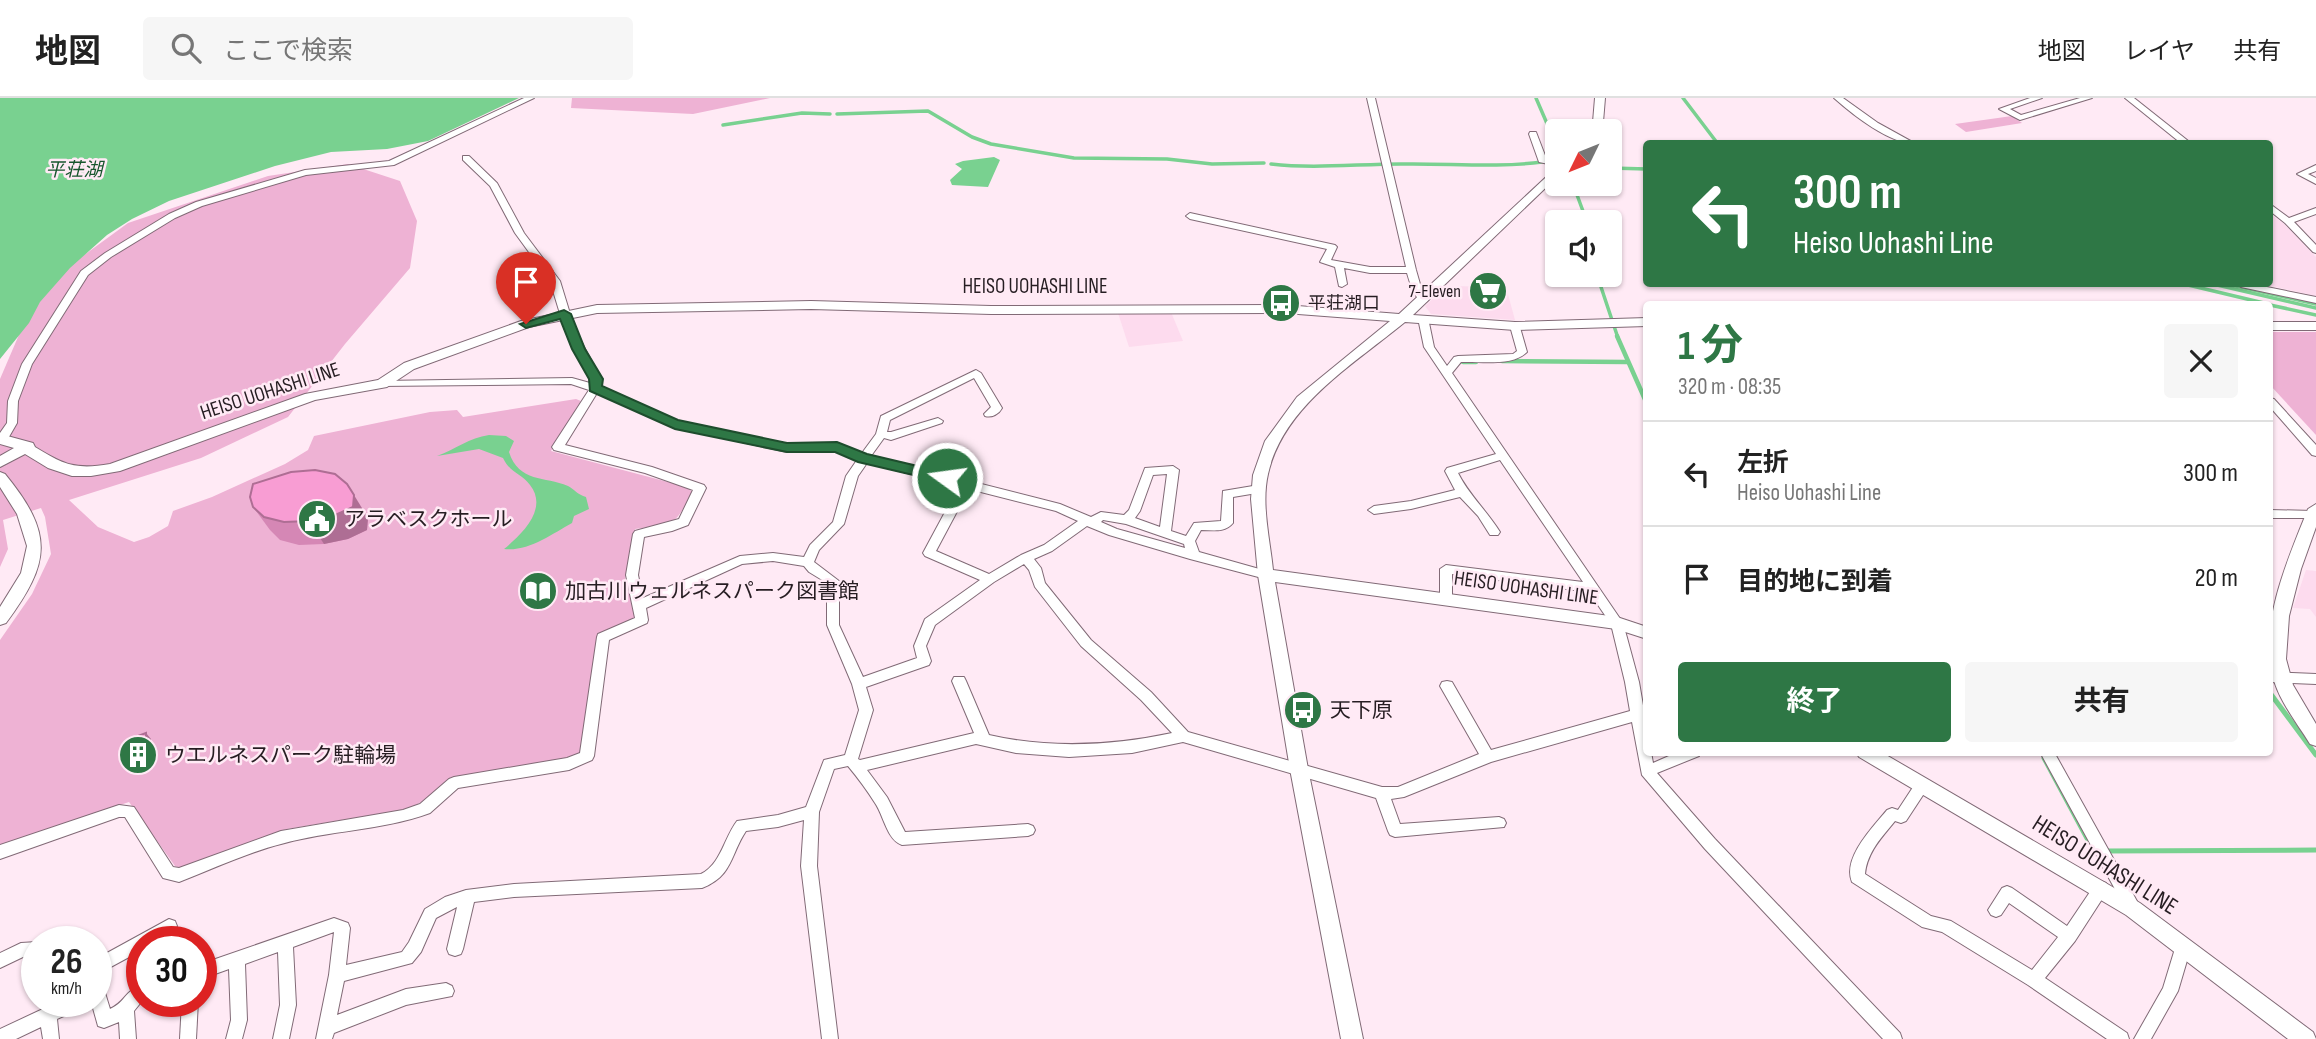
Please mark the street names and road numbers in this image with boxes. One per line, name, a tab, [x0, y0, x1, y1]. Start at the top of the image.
street label: HEISO UOHASHI LINE	[962, 274, 1108, 299]
street label: HEISO UOHASHI LINE	[197, 357, 343, 425]
street label: HEISO UOHASHI LINE	[1452, 566, 1600, 610]
street label: HEISO UOHASHI LINE	[2027, 809, 2183, 921]

